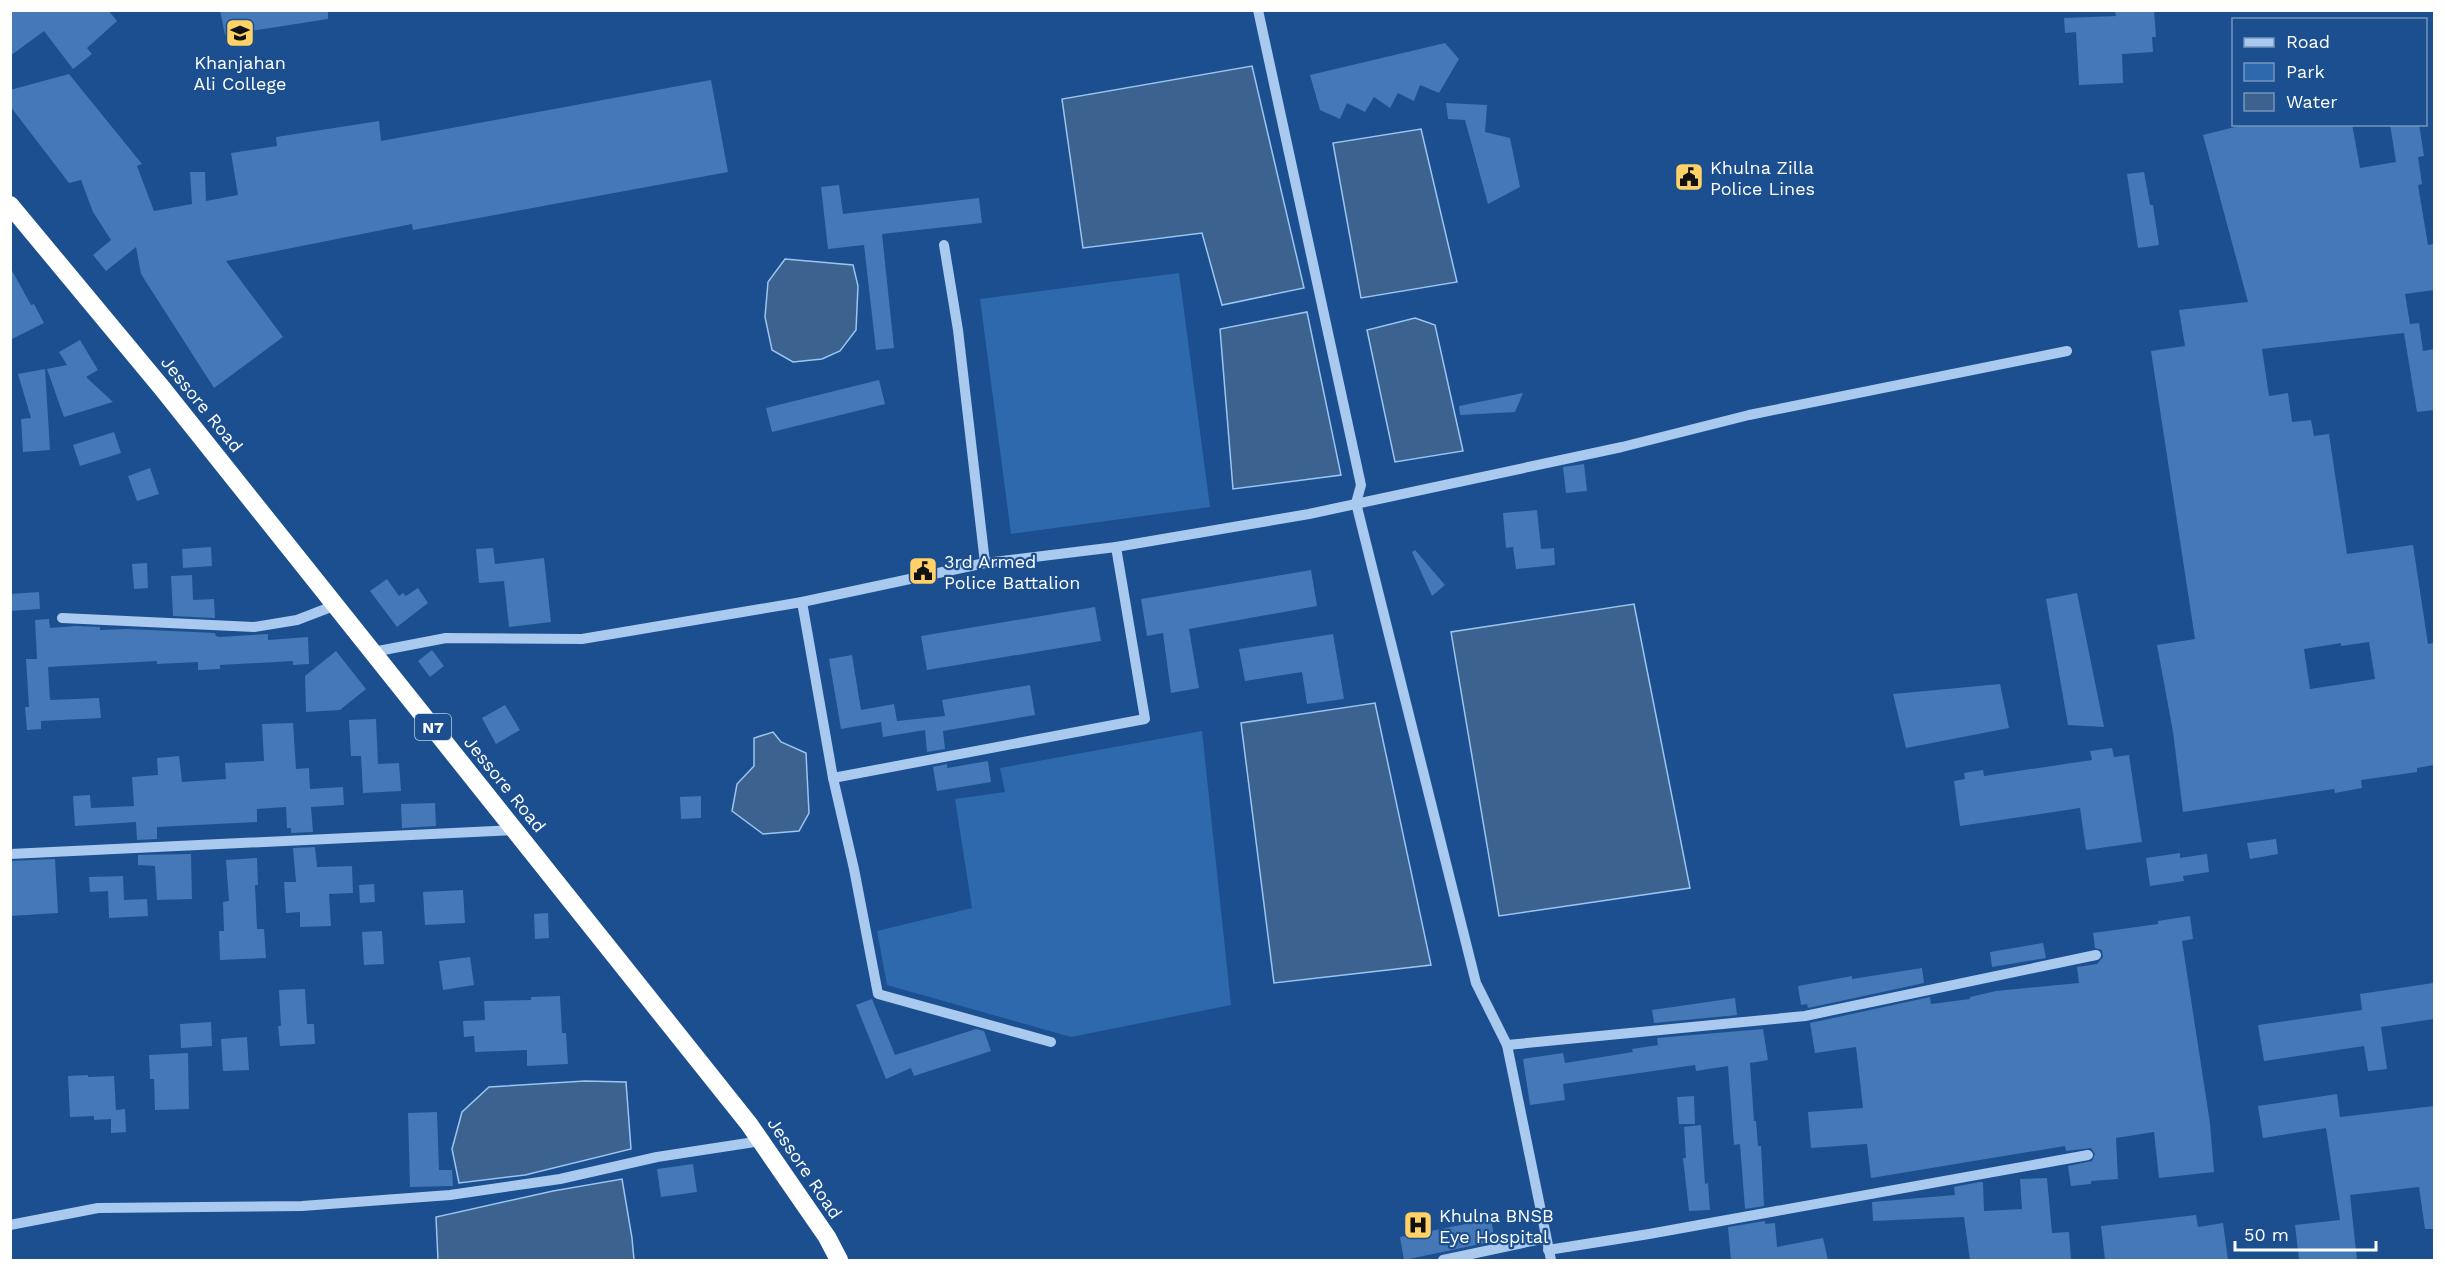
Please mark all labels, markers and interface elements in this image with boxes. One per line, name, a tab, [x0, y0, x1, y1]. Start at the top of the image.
school or university icon: Khanjahan Ali College	[224, 17, 256, 49]
legend	[2232, 18, 2427, 126]
text: Road	[2286, 31, 2330, 52]
place label: Khanjahan Ali College	[194, 52, 286, 94]
text: Park	[2286, 61, 2325, 82]
text: Water	[2286, 91, 2338, 112]
place label: Khulna Zilla Police Lines	[1710, 157, 1815, 199]
public building icon: Khulna Zilla Police Lines	[1673, 161, 1705, 193]
street label: Jessore Road	[157, 352, 247, 456]
place label: 3rd Armed Police Battalion	[944, 551, 1080, 593]
public building icon: 3rd Armed Police Battalion	[907, 555, 939, 587]
road number: N7	[415, 714, 451, 740]
street label: Jessore Road	[460, 732, 550, 836]
street label: Jessore Road	[763, 1113, 847, 1223]
place label: Khulna BNSB Eye Hospital	[1439, 1205, 1554, 1247]
hospital icon: Khulna BNSB Eye Hospital	[1402, 1209, 1434, 1241]
scale bar	[2235, 1214, 2376, 1252]
text: 50 m	[2244, 1224, 2289, 1245]

